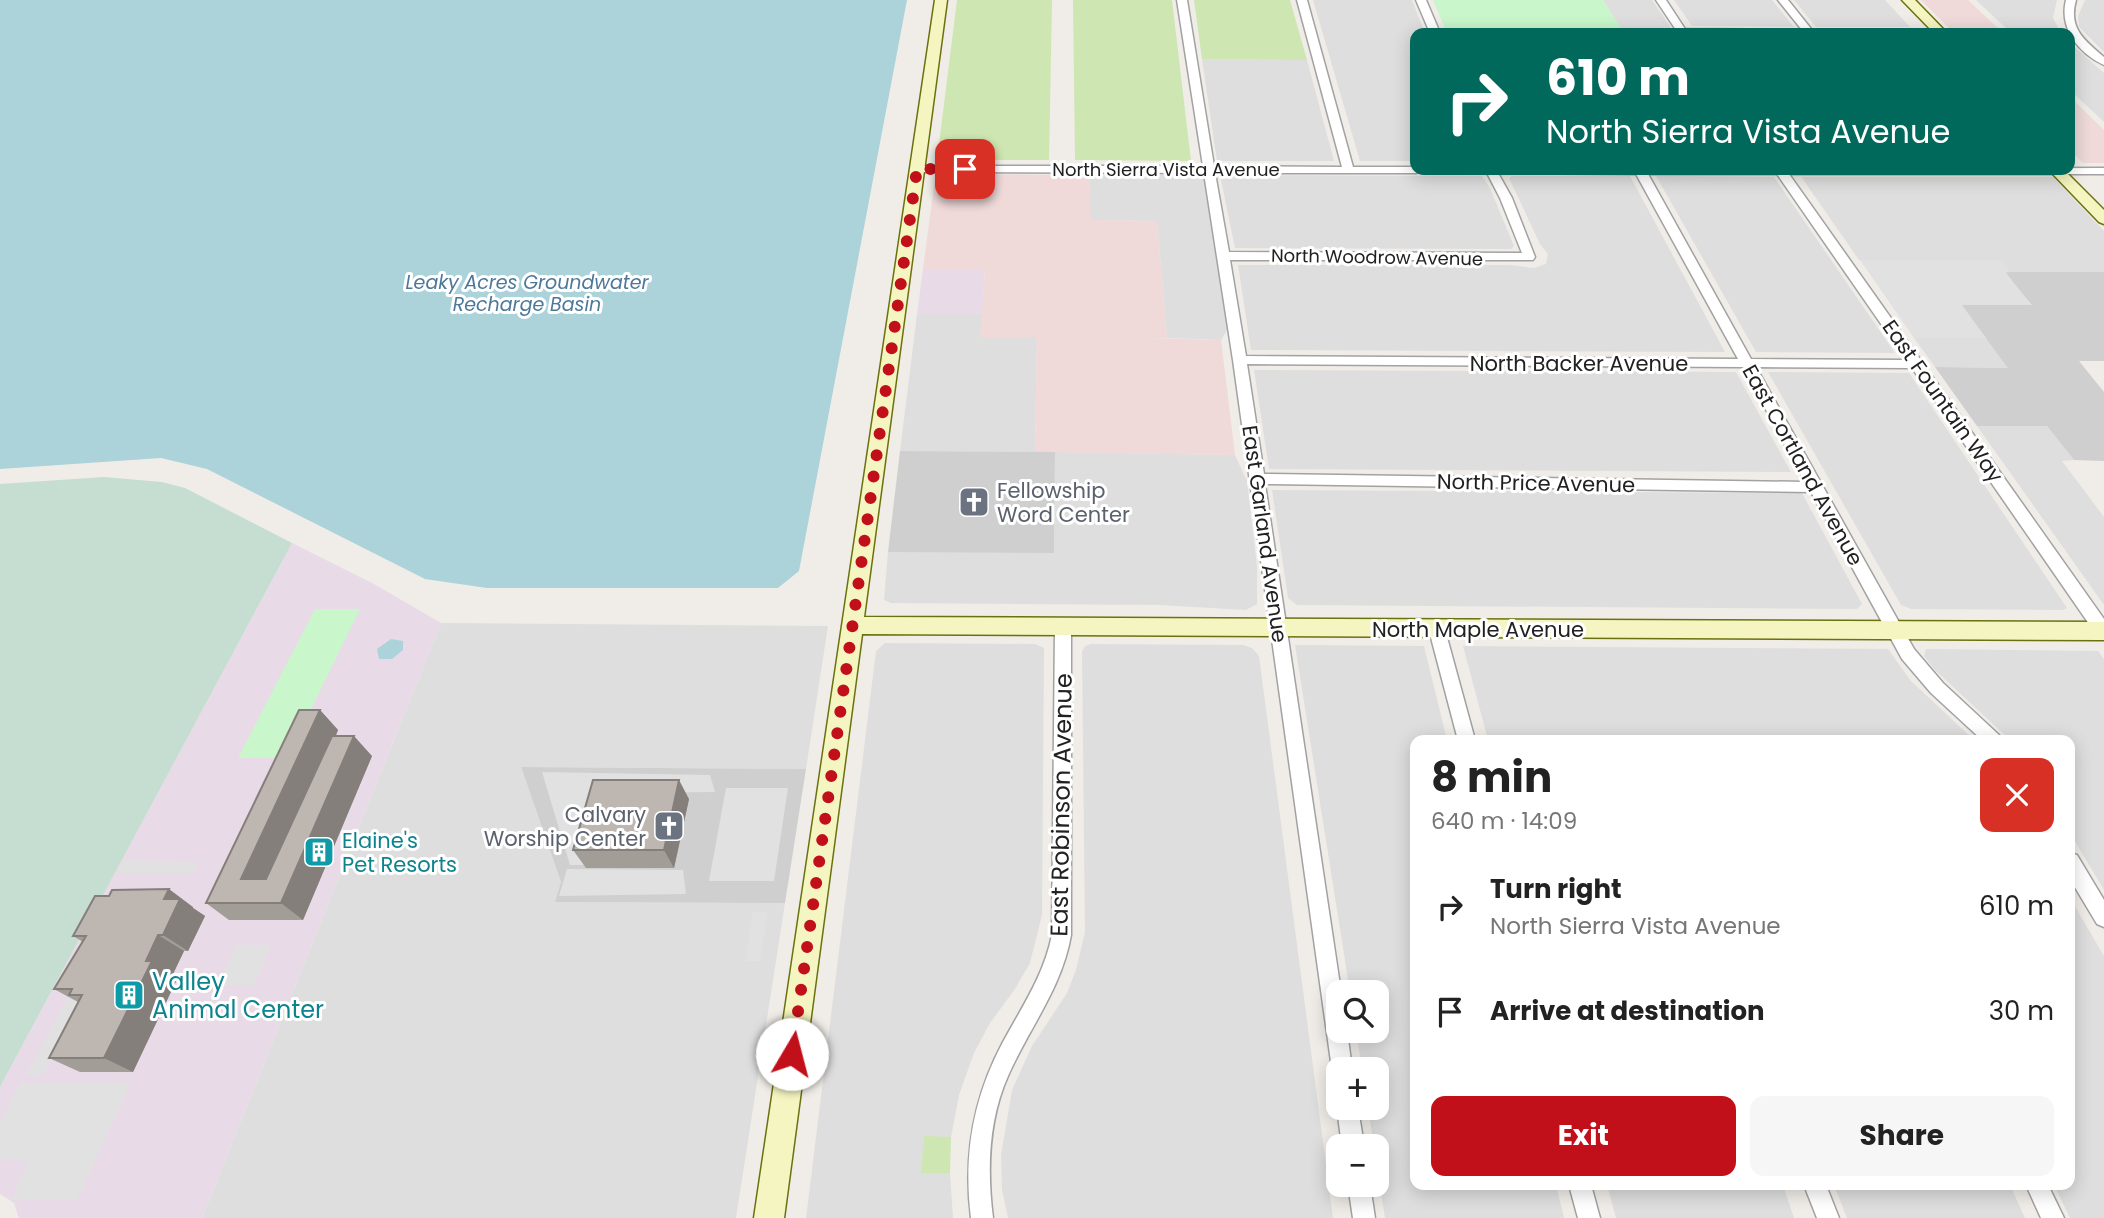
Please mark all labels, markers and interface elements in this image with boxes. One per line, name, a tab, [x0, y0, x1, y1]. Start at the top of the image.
text: 610 m	[1546, 44, 1690, 112]
icon: right	[1431, 56, 1522, 147]
text: North Sierra Vista Avenue	[1546, 109, 1950, 154]
pin	[935, 139, 995, 199]
icon: arrive	[946, 150, 984, 188]
street label: North Sierra Vista Avenue	[1052, 157, 1280, 182]
street label: North Woodrow Avenue	[1271, 243, 1483, 271]
water label: Leaky Acres Groundwater Recharge Basin	[405, 269, 649, 318]
street label: East Fountain Way	[1876, 314, 2010, 488]
street label: North Backer Avenue	[1470, 349, 1688, 378]
street label: East Cortland Avenue	[1736, 359, 1870, 571]
street label: East Garland Avenue	[1235, 424, 1295, 644]
street label: North Price Avenue	[1437, 467, 1635, 499]
place label: Fellowship Word Center	[997, 476, 1130, 529]
church icon: Fellowship Word Center	[957, 485, 991, 519]
street label: North Maple Avenue	[1372, 615, 1584, 644]
street label: East Robinson Avenue	[1042, 673, 1080, 937]
text: 8 min	[1431, 748, 1552, 807]
button: close	[1980, 758, 2054, 832]
place label: Calvary Worship Center	[484, 800, 646, 853]
text: 640 m · 14:09	[1431, 805, 1577, 837]
church icon: Calvary Worship Center	[652, 809, 686, 843]
place label: Elaine's Pet Resorts	[342, 826, 457, 879]
building icon: Elaine's Pet Resorts	[302, 835, 336, 869]
text: Turn right	[1490, 871, 1622, 907]
icon: right	[1431, 888, 1469, 926]
text: 610 m	[1979, 888, 2054, 924]
text: North Sierra Vista Avenue	[1490, 910, 1781, 942]
place label: Valley Animal Center	[152, 965, 324, 1026]
building icon: Valley Animal Center	[112, 978, 146, 1012]
map controls	[1326, 980, 1389, 1197]
button: search	[1326, 980, 1389, 1043]
icon: arrive	[1431, 993, 1469, 1031]
text: Arrive at destination	[1490, 993, 1765, 1029]
text: 30 m	[1989, 993, 2054, 1029]
position arrow	[755, 1017, 829, 1091]
button: +	[1326, 1057, 1389, 1120]
button: Exit	[1431, 1096, 1736, 1176]
button: Share	[1750, 1096, 2054, 1176]
button: −	[1326, 1134, 1389, 1197]

